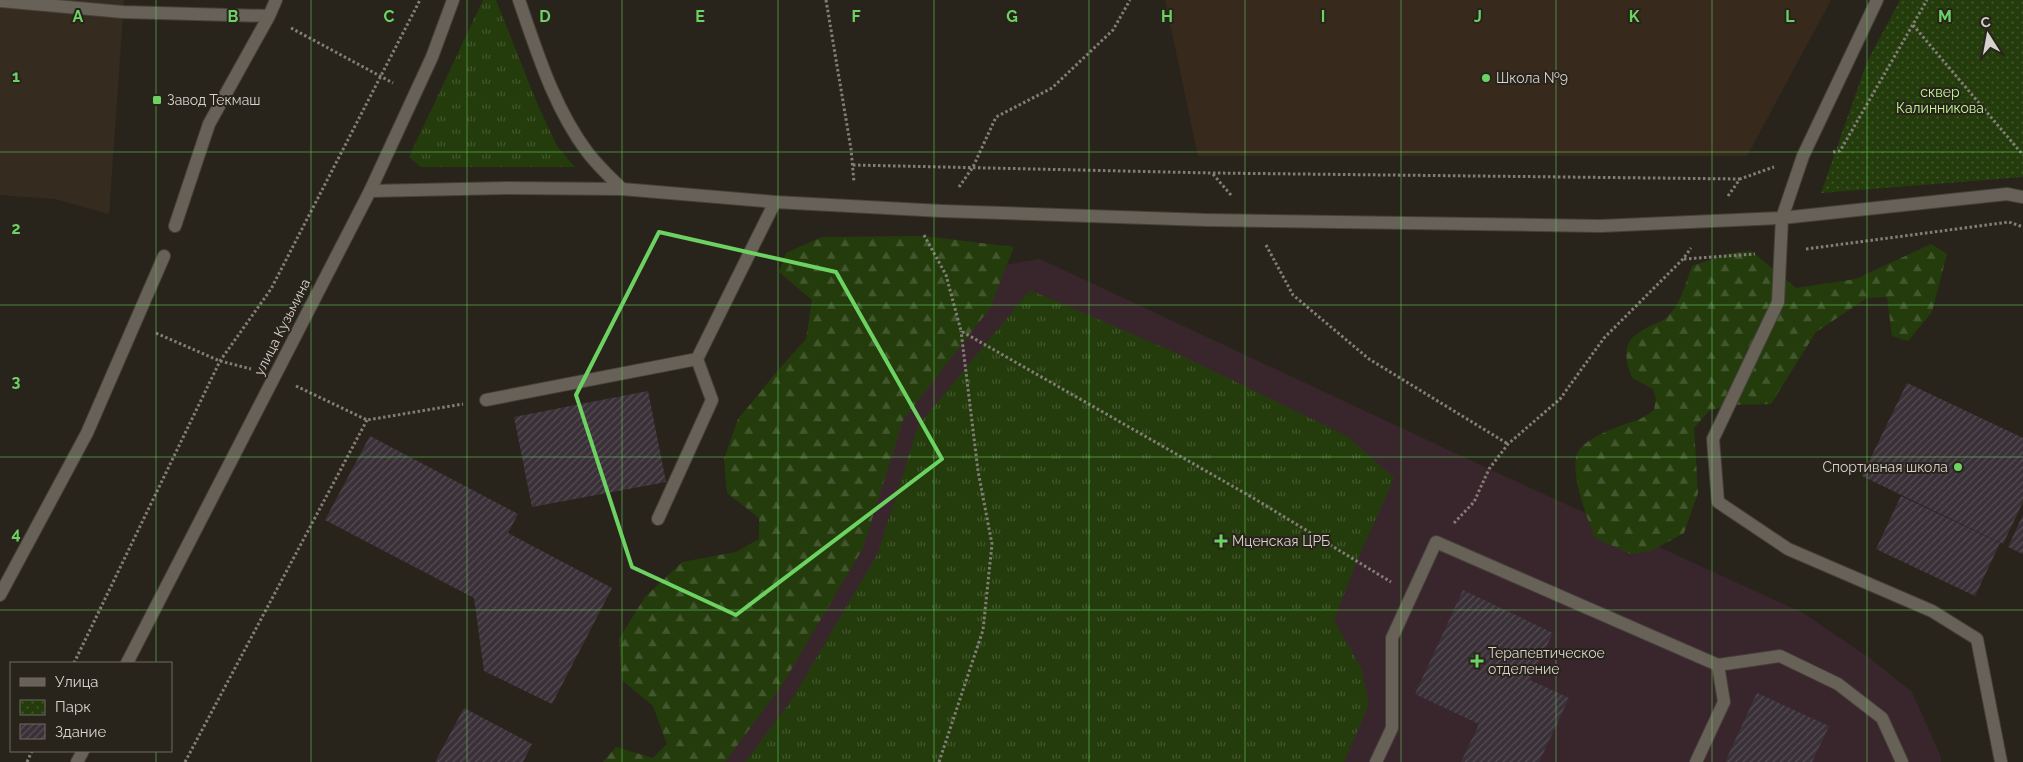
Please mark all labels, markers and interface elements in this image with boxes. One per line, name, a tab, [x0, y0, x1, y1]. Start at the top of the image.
text: A	[73, 7, 84, 26]
text: B	[228, 7, 239, 26]
text: C	[384, 7, 395, 26]
text: D	[539, 7, 551, 26]
text: E	[695, 7, 705, 26]
text: F	[851, 7, 861, 26]
text: G	[1006, 7, 1018, 26]
text: H	[1161, 7, 1173, 26]
text: I	[1321, 7, 1325, 26]
text: J	[1474, 7, 1482, 26]
text: K	[1629, 7, 1640, 26]
text: L	[1785, 7, 1795, 26]
text: M	[1938, 7, 1952, 26]
north arrow	[1963, 10, 2013, 60]
text: С	[1979, 13, 1992, 31]
text: 1	[12, 67, 20, 86]
place label: Школа №9	[1496, 70, 1568, 86]
marker: Школа №9	[1480, 72, 1492, 84]
park label: сквер Калинникова	[1896, 84, 1984, 116]
place label: Завод Текмаш	[167, 92, 260, 108]
marker: Завод Текмаш	[151, 94, 163, 106]
text: 2	[11, 219, 21, 238]
street label: улица Кузьмина	[251, 276, 313, 378]
text: 3	[12, 372, 21, 391]
place label: Спортивная школа	[1822, 459, 1948, 475]
marker: Спортивная школа	[1952, 461, 1964, 473]
text: 4	[11, 524, 21, 543]
place label: Мценская ЦРБ	[1232, 533, 1330, 549]
marker: Мценская ЦРБ	[1214, 534, 1228, 548]
place label: Терапевтическое отделение	[1488, 645, 1605, 677]
marker: Терапевтическое отделение	[1470, 654, 1484, 668]
legend	[10, 662, 172, 752]
text: Улица	[55, 673, 99, 691]
text: Парк	[55, 698, 91, 716]
text: Здание	[55, 723, 107, 741]

